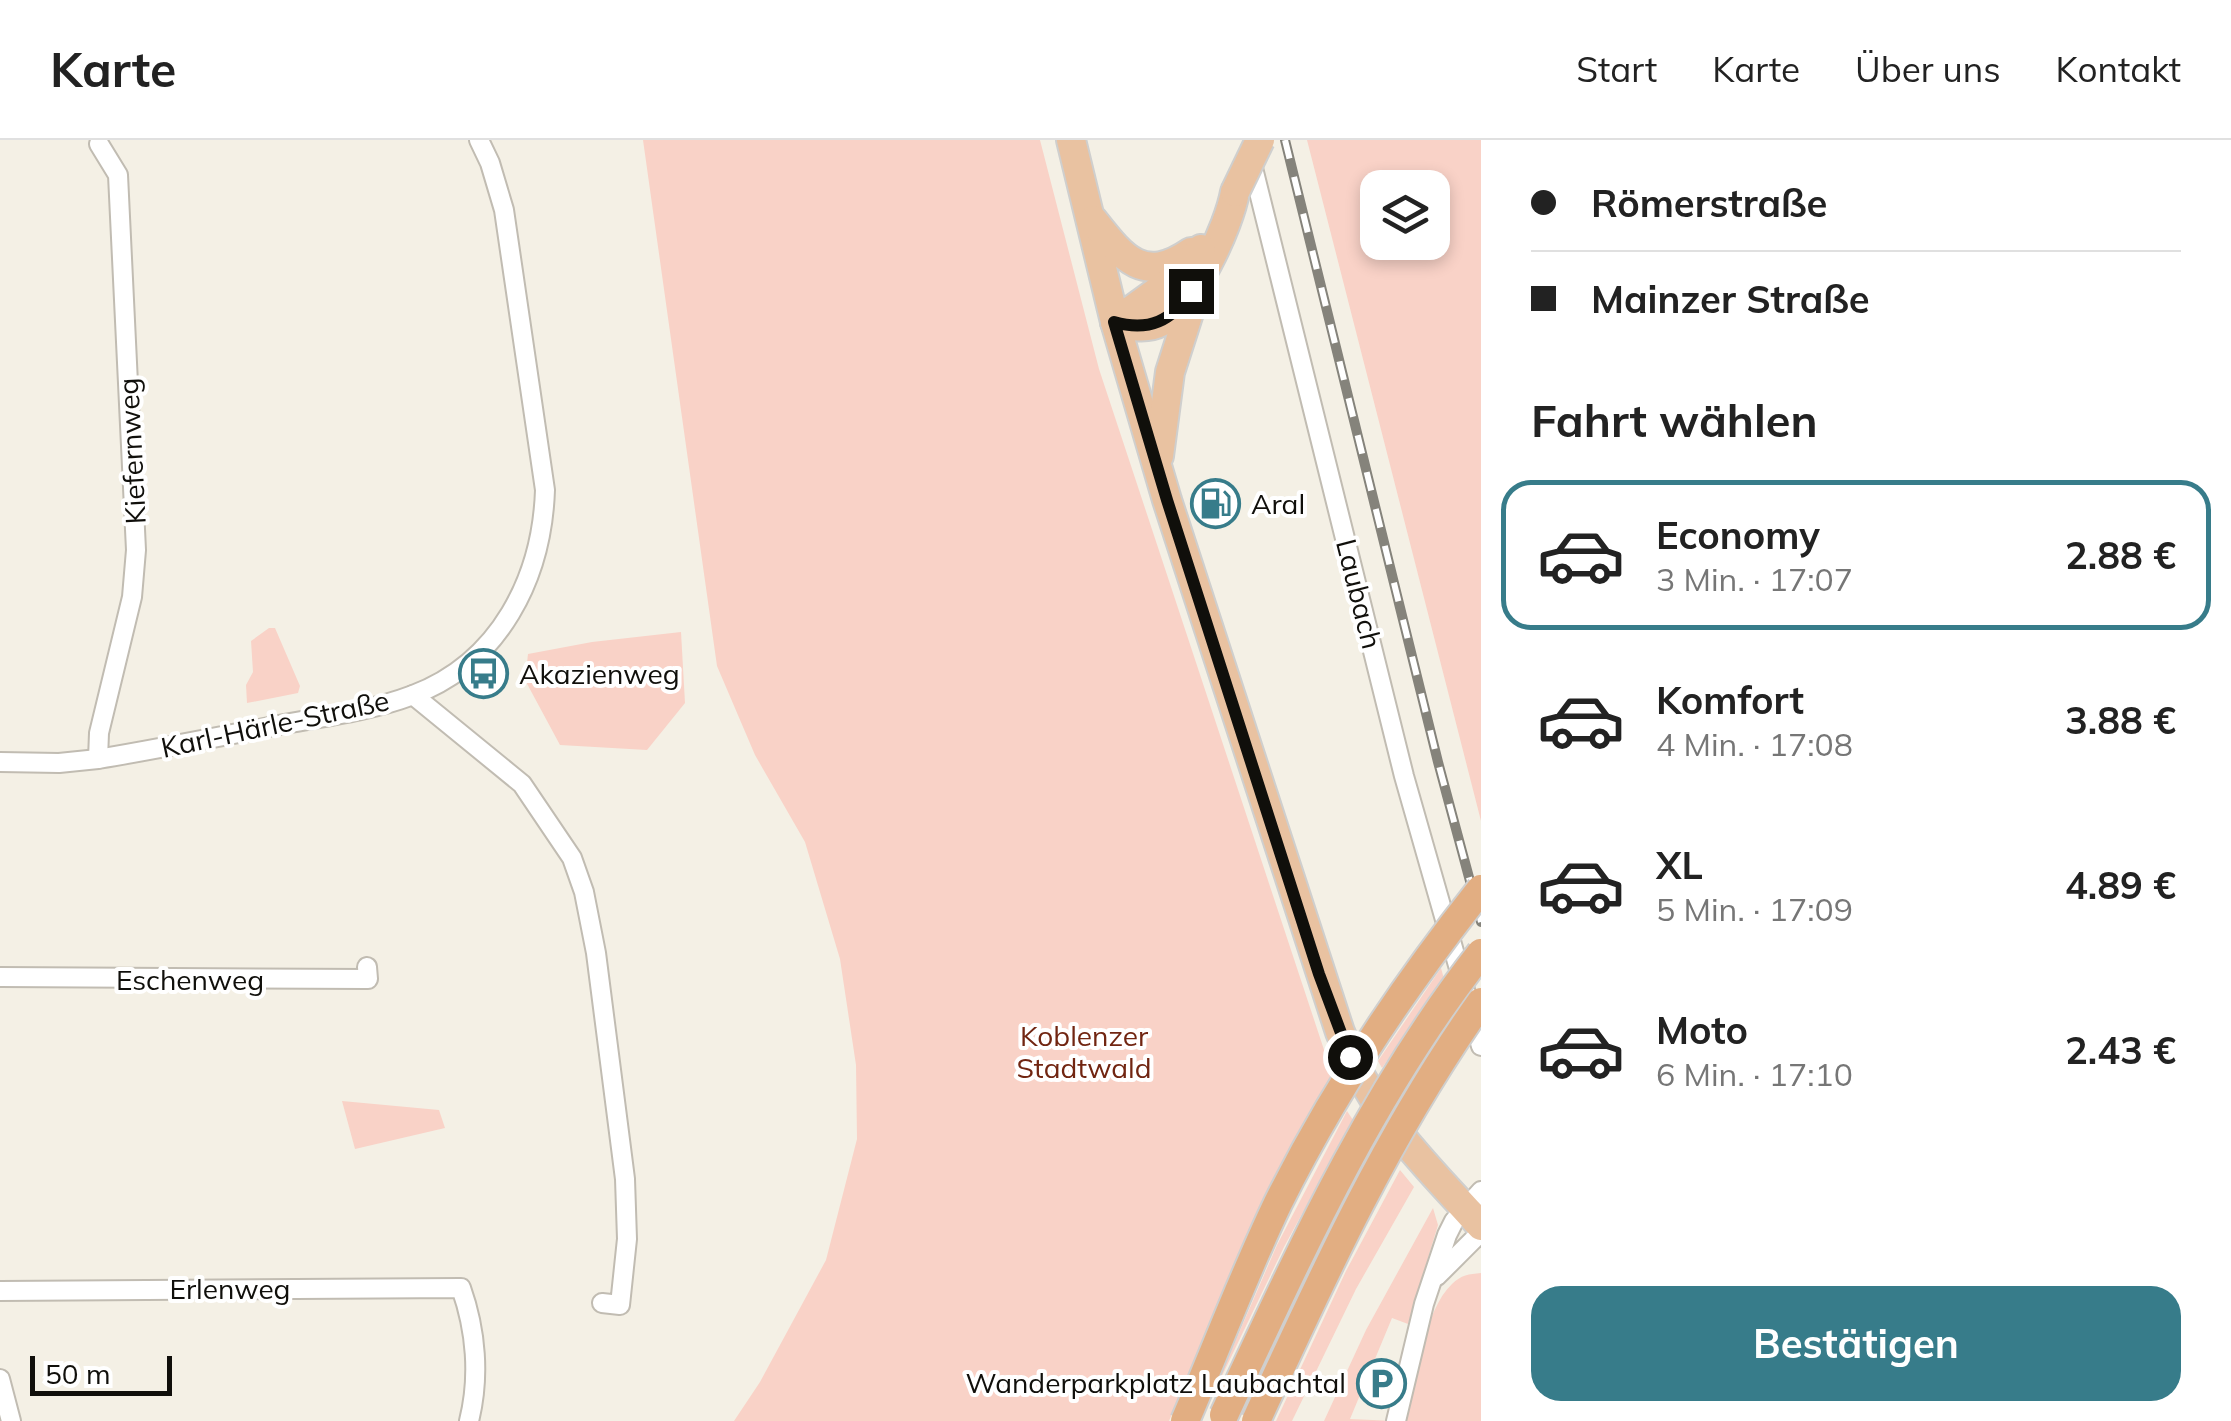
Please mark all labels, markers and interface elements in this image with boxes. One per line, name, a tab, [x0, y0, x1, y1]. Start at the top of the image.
text: Karte	[50, 39, 176, 99]
text: Start	[1576, 47, 1657, 91]
text: Karte	[1712, 47, 1800, 91]
text: Über uns	[1855, 47, 2001, 91]
text: Kontakt	[2056, 47, 2181, 91]
map controls	[1360, 170, 1450, 260]
button: layers	[1360, 170, 1450, 260]
text: Römerstraße	[1591, 179, 1827, 227]
route end	[1169, 269, 1214, 314]
text: Mainzer Straße	[1591, 275, 1870, 323]
street label: Kiefernweg	[110, 377, 153, 525]
text: Fahrt wählen	[1531, 392, 1818, 448]
fuel station icon: Aral	[1190, 478, 1242, 530]
place label: Aral	[1251, 486, 1305, 521]
icon: car	[1536, 510, 1626, 600]
text: Economy	[1656, 511, 1820, 559]
text: 2.88 €	[2065, 531, 2176, 579]
street label: Laubach	[1329, 535, 1390, 652]
text: 3 Min. · 17:07	[1656, 559, 1853, 599]
bus stop icon: Akazienweg	[458, 648, 510, 700]
place label: Akazienweg	[519, 656, 680, 691]
icon: car	[1536, 675, 1626, 765]
text: Komfort	[1656, 676, 1804, 724]
street label: Karl-Härle-Straße	[158, 682, 392, 765]
text: 3.88 €	[2065, 696, 2176, 744]
text: 4 Min. · 17:08	[1656, 724, 1853, 764]
icon: car	[1536, 840, 1626, 930]
text: XL	[1656, 841, 1703, 889]
text: 4.89 €	[2065, 861, 2176, 909]
text: 5 Min. · 17:09	[1656, 889, 1853, 929]
street label: Eschenweg	[116, 962, 264, 997]
icon: car	[1536, 1005, 1626, 1095]
text: Moto	[1656, 1006, 1748, 1054]
park label: Koblenzer Stadtwald	[1016, 1018, 1152, 1085]
text: 2.43 €	[2065, 1026, 2176, 1074]
route start	[1328, 1035, 1373, 1080]
text: 6 Min. · 17:10	[1656, 1054, 1853, 1094]
street label: Erlenweg	[169, 1271, 291, 1306]
button: Bestätigen	[1531, 1286, 2181, 1401]
scale bar	[30, 1351, 172, 1396]
text: 50 m	[45, 1356, 111, 1391]
parking icon: Wanderparkplatz Laubachtal	[1355, 1357, 1407, 1409]
place label: Wanderparkplatz Laubachtal	[966, 1365, 1346, 1400]

